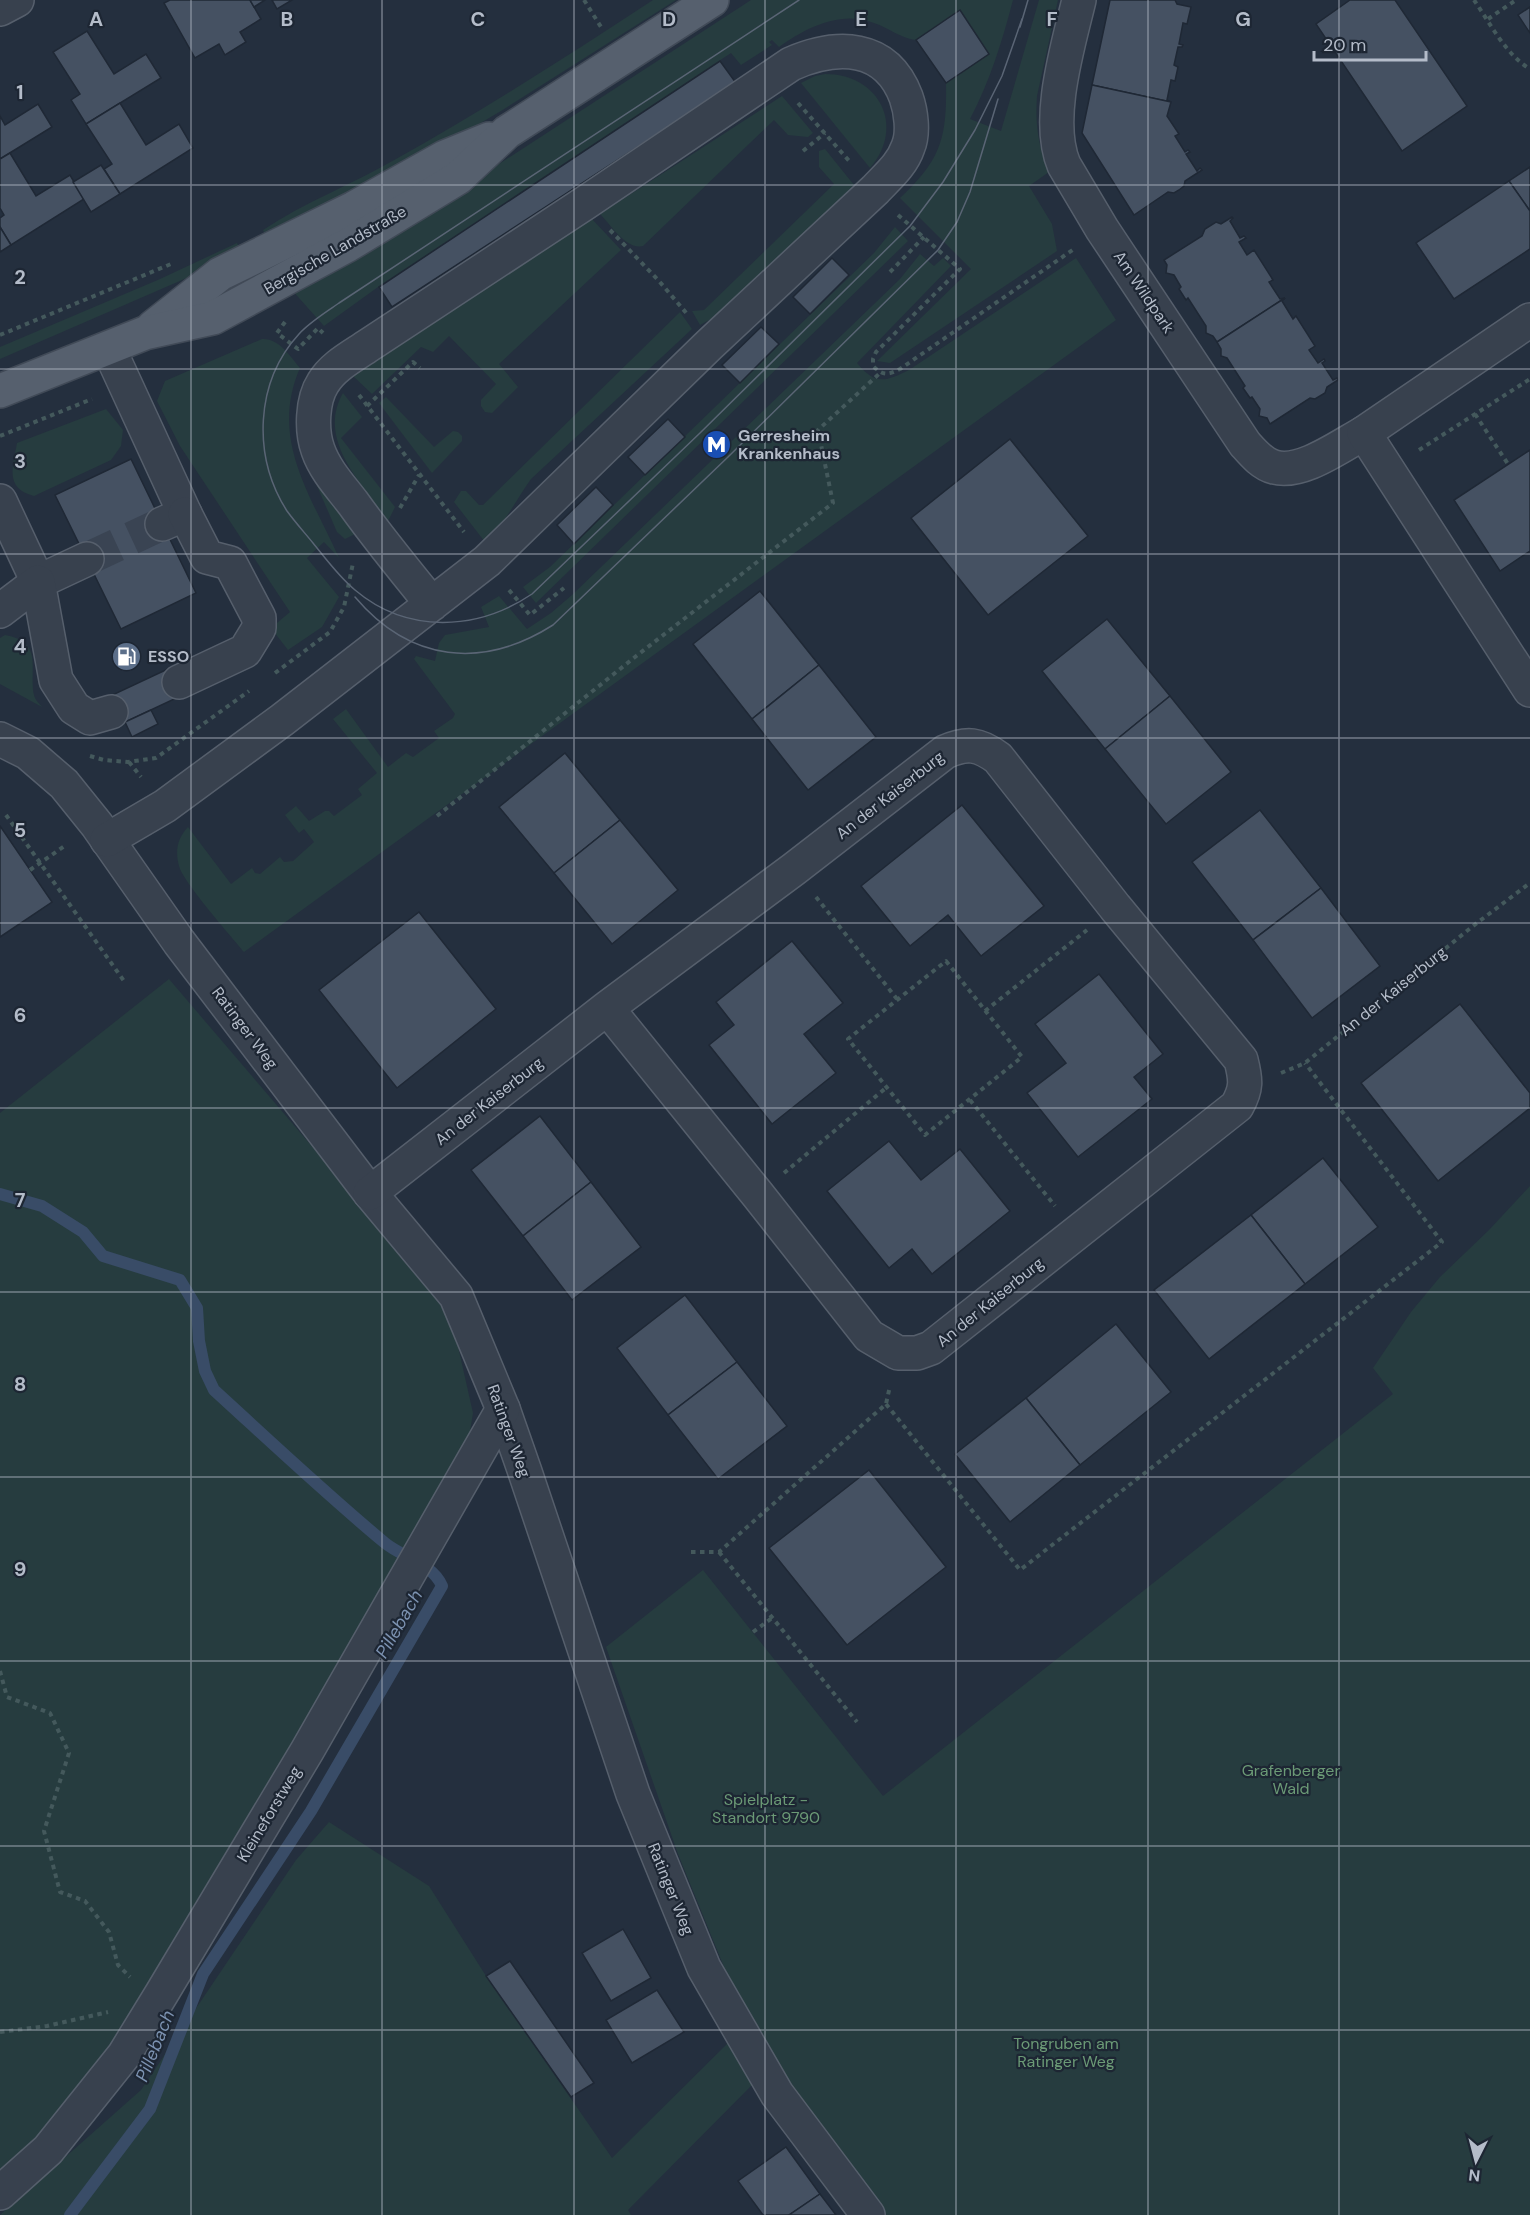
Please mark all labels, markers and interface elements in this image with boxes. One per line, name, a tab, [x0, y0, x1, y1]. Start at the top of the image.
text: A	[89, 6, 103, 32]
text: B	[281, 6, 293, 32]
text: C	[471, 6, 485, 32]
text: D	[662, 6, 676, 32]
text: E	[855, 6, 867, 32]
text: F	[1046, 6, 1058, 32]
text: G	[1235, 6, 1251, 32]
scale bar	[1314, 24, 1426, 62]
text: 20 m	[1323, 33, 1366, 57]
text: 1	[16, 79, 24, 105]
street label: Bergische Landstraße	[260, 201, 410, 299]
street label: Am Wildpark	[1109, 247, 1179, 337]
text: 2	[14, 264, 26, 290]
place label: Gerresheim Krankenhaus	[738, 425, 840, 464]
metro station icon: Gerresheim Krankenhaus	[701, 428, 733, 460]
text: 3	[14, 448, 26, 474]
text: 4	[14, 633, 27, 659]
fuel station icon: ESSO	[111, 640, 143, 672]
place label: ESSO	[148, 646, 189, 667]
street label: An der Kaiserburg	[832, 746, 948, 844]
text: 5	[14, 817, 26, 843]
street label: An der Kaiserburg	[1335, 941, 1451, 1041]
street label: Ratinger Weg	[207, 983, 283, 1073]
text: 6	[14, 1002, 26, 1028]
street label: An der Kaiserburg	[431, 1052, 547, 1150]
text: 7	[15, 1187, 26, 1213]
street label: An der Kaiserburg	[932, 1252, 1048, 1352]
text: 8	[14, 1371, 26, 1397]
street label: Ratinger Weg	[482, 1382, 536, 1480]
text: 9	[14, 1556, 26, 1582]
water label: Pillebach	[370, 1586, 428, 1662]
park label: Grafenberger Wald	[1242, 1760, 1340, 1799]
street label: Kleineforstweg	[232, 1762, 306, 1866]
park label: Spielplatz - Standort 9790	[712, 1789, 820, 1828]
street label: Ratinger Weg	[643, 1840, 699, 1938]
water label: Pillebach	[130, 2007, 180, 2085]
park label: Tongruben am Ratinger Weg	[1013, 2033, 1119, 2072]
north arrow	[1446, 2131, 1506, 2191]
text: N	[1468, 2164, 1481, 2186]

